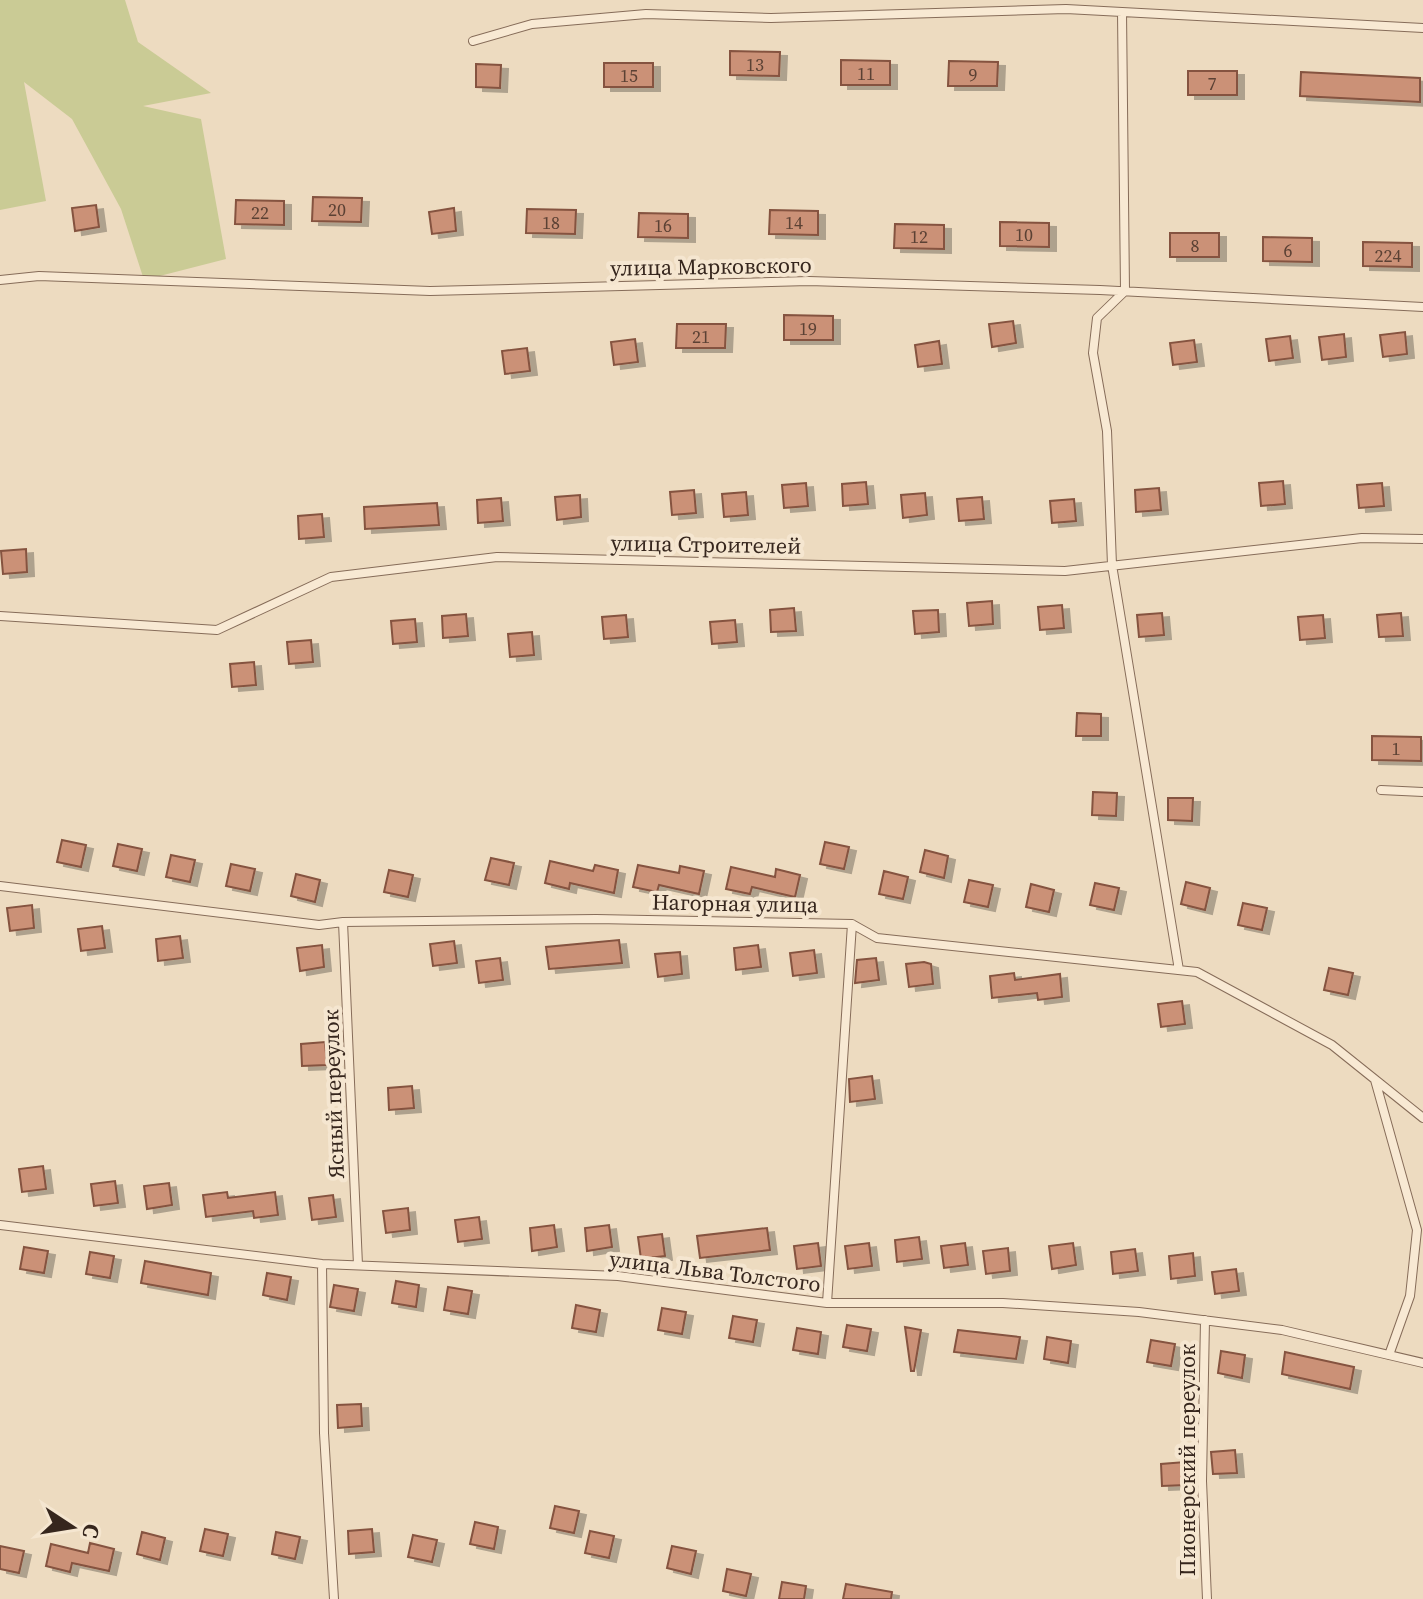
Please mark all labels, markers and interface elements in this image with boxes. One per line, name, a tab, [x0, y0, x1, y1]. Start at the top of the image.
house number: 13	[746, 52, 764, 77]
house number: 11	[857, 61, 875, 86]
house number: 9	[969, 62, 978, 87]
house number: 15	[620, 63, 638, 88]
house number: 7	[1208, 71, 1217, 96]
house number: 20	[328, 197, 346, 222]
house number: 22	[251, 200, 269, 225]
house number: 18	[542, 210, 560, 235]
house number: 14	[785, 210, 803, 235]
house number: 16	[654, 213, 672, 238]
house number: 10	[1015, 222, 1033, 247]
house number: 12	[910, 224, 928, 249]
house number: 8	[1191, 233, 1200, 258]
house number: 6	[1284, 238, 1293, 263]
house number: 224	[1375, 243, 1402, 268]
street label: улица Марковского	[610, 249, 812, 283]
house number: 19	[799, 316, 817, 341]
house number: 21	[692, 324, 710, 349]
street label: улица Строителей	[610, 527, 802, 561]
house number: 1	[1392, 736, 1401, 761]
street label: Нагорная улица	[652, 887, 819, 919]
street label: Ясный переулок	[315, 1009, 351, 1179]
street label: улица Льва Толстого	[608, 1243, 822, 1299]
street label: Пионерский переулок	[1172, 1344, 1202, 1576]
north arrow	[32, 1487, 112, 1567]
text: С	[75, 1521, 108, 1541]

